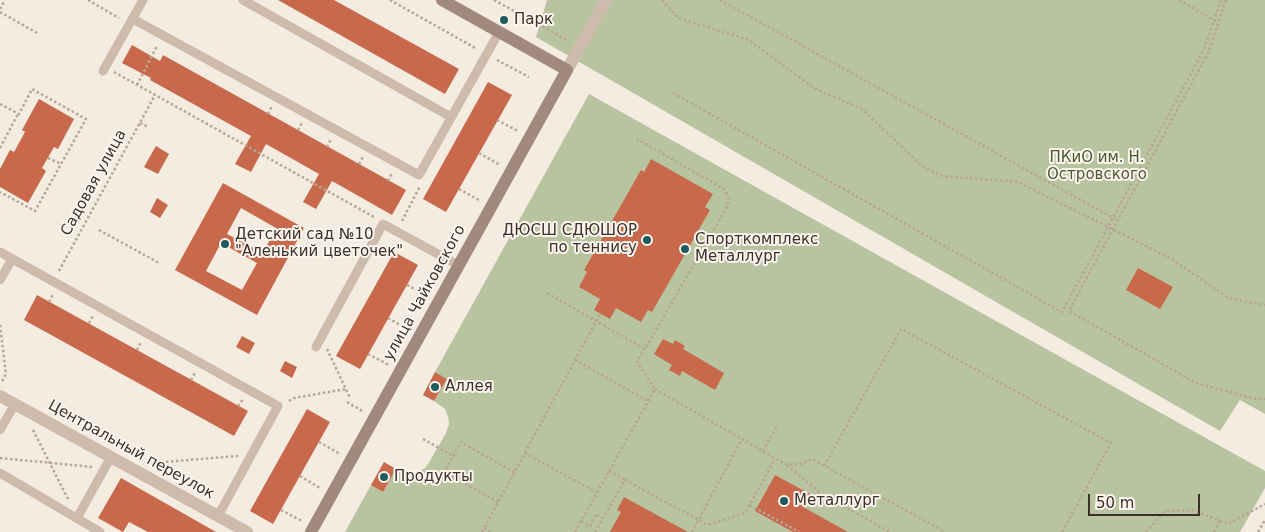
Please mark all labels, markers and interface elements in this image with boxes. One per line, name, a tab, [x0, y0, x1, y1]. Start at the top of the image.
place label: Парк	[514, 11, 553, 29]
marker: Парк	[498, 14, 510, 26]
street label: Садовая улица	[57, 127, 131, 239]
park label: ПКиО им. Н. Островского	[1047, 149, 1147, 184]
street label: улица Чайковского	[380, 222, 470, 364]
place label: ДЮСШ СДЮШОР по теннису	[503, 222, 637, 257]
place label: Детский сад №10 "Аленький цветочек"	[235, 226, 403, 261]
place label: Спорткомплекс Металлург	[695, 231, 818, 266]
marker: ДЮСШ СДЮШОР по теннису	[641, 234, 653, 246]
marker: Детский сад №10 "Аленький цветочек"	[219, 238, 231, 250]
marker: Спорткомплекс Металлург	[679, 243, 691, 255]
place label: Аллея	[445, 378, 493, 396]
marker: Аллея	[429, 381, 441, 393]
street label: Центральный переулок	[45, 397, 217, 503]
place label: Продукты	[394, 468, 473, 486]
marker: Продукты	[378, 471, 390, 483]
scale bar	[1090, 484, 1202, 516]
place label: Металлург	[794, 492, 880, 510]
text: 50 m	[1096, 494, 1134, 512]
marker: Металлург	[778, 495, 790, 507]

